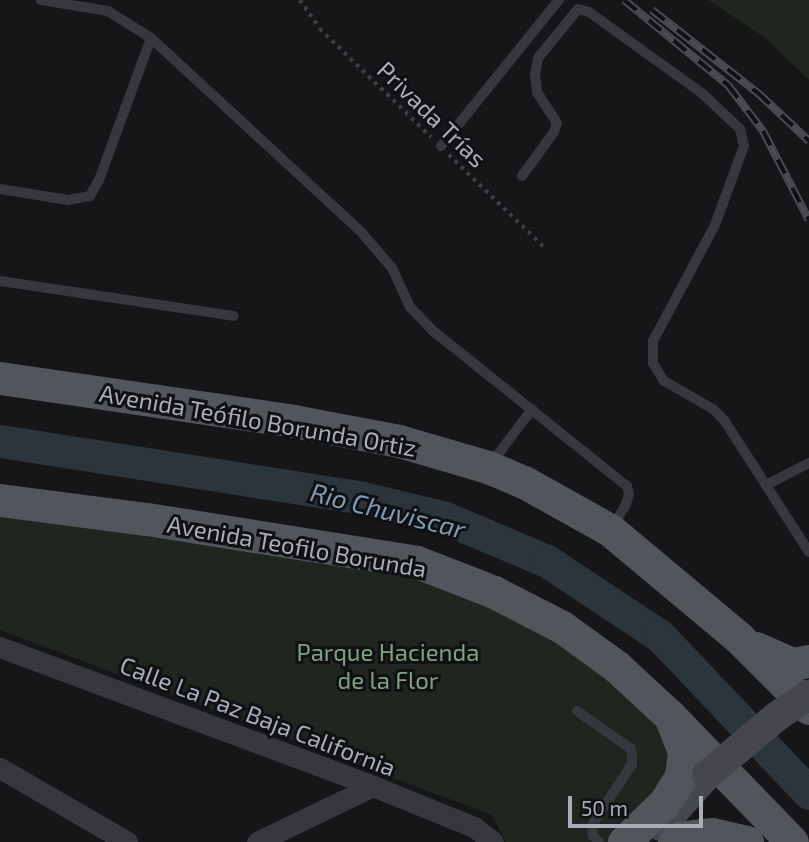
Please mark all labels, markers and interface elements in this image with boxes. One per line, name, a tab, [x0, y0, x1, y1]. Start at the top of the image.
street label: Privada Trías	[371, 55, 493, 173]
street label: Avenida Teófilo Borunda Ortiz	[97, 378, 419, 462]
water label: Rio Chuviscar	[307, 476, 469, 544]
street label: Avenida Teofilo Borunda	[165, 509, 429, 583]
park label: Parque Hacienda de la Flor	[297, 638, 479, 694]
street label: Calle La Paz Baja California	[116, 650, 400, 782]
scale bar	[571, 782, 706, 826]
text: 50 m	[581, 795, 628, 820]

